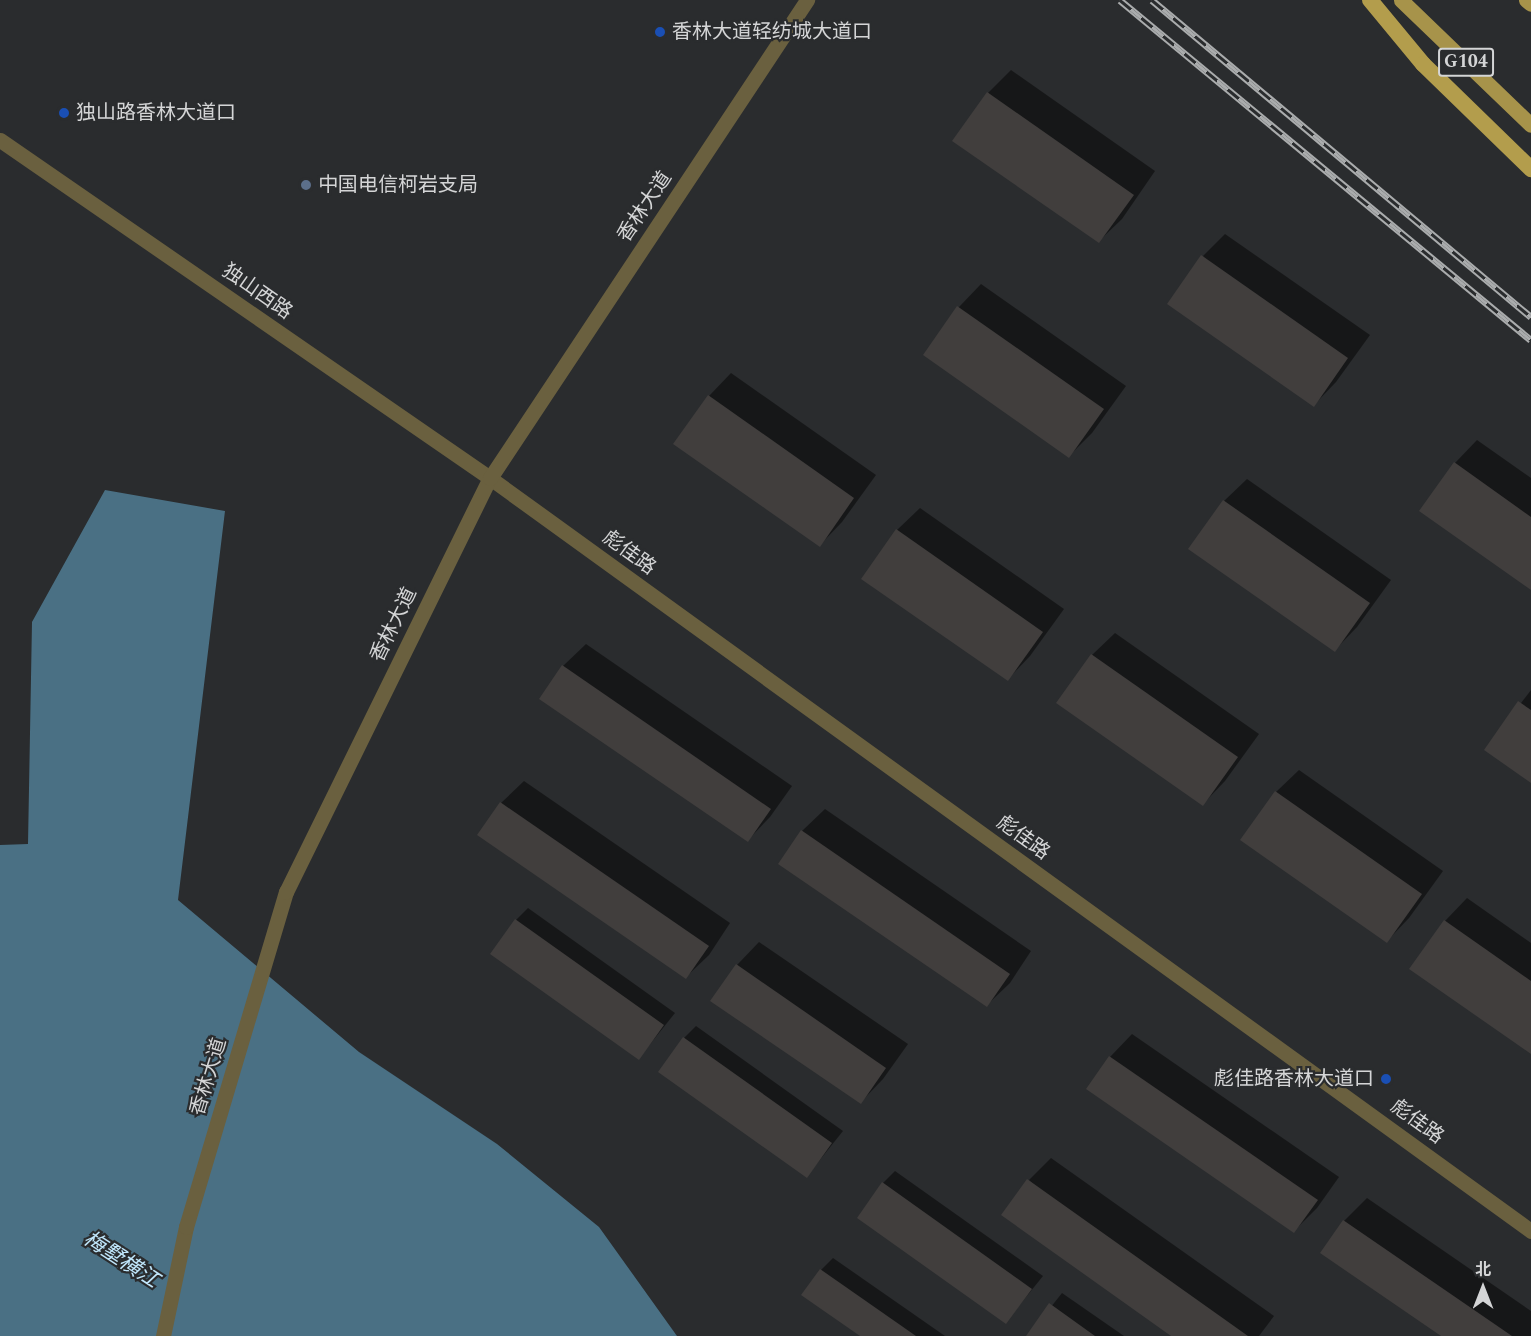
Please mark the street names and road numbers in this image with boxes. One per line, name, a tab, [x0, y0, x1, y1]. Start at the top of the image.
road number: G104	[1438, 47, 1494, 77]
street label: 香林大道	[613, 167, 677, 247]
street label: 独山西路	[217, 259, 297, 325]
street label: 彪佳路	[598, 526, 660, 580]
street label: 香林大道	[366, 584, 422, 666]
street label: 彪佳路	[992, 811, 1054, 865]
street label: 香林大道	[186, 1035, 232, 1119]
street label: 彪佳路	[1386, 1095, 1448, 1149]

